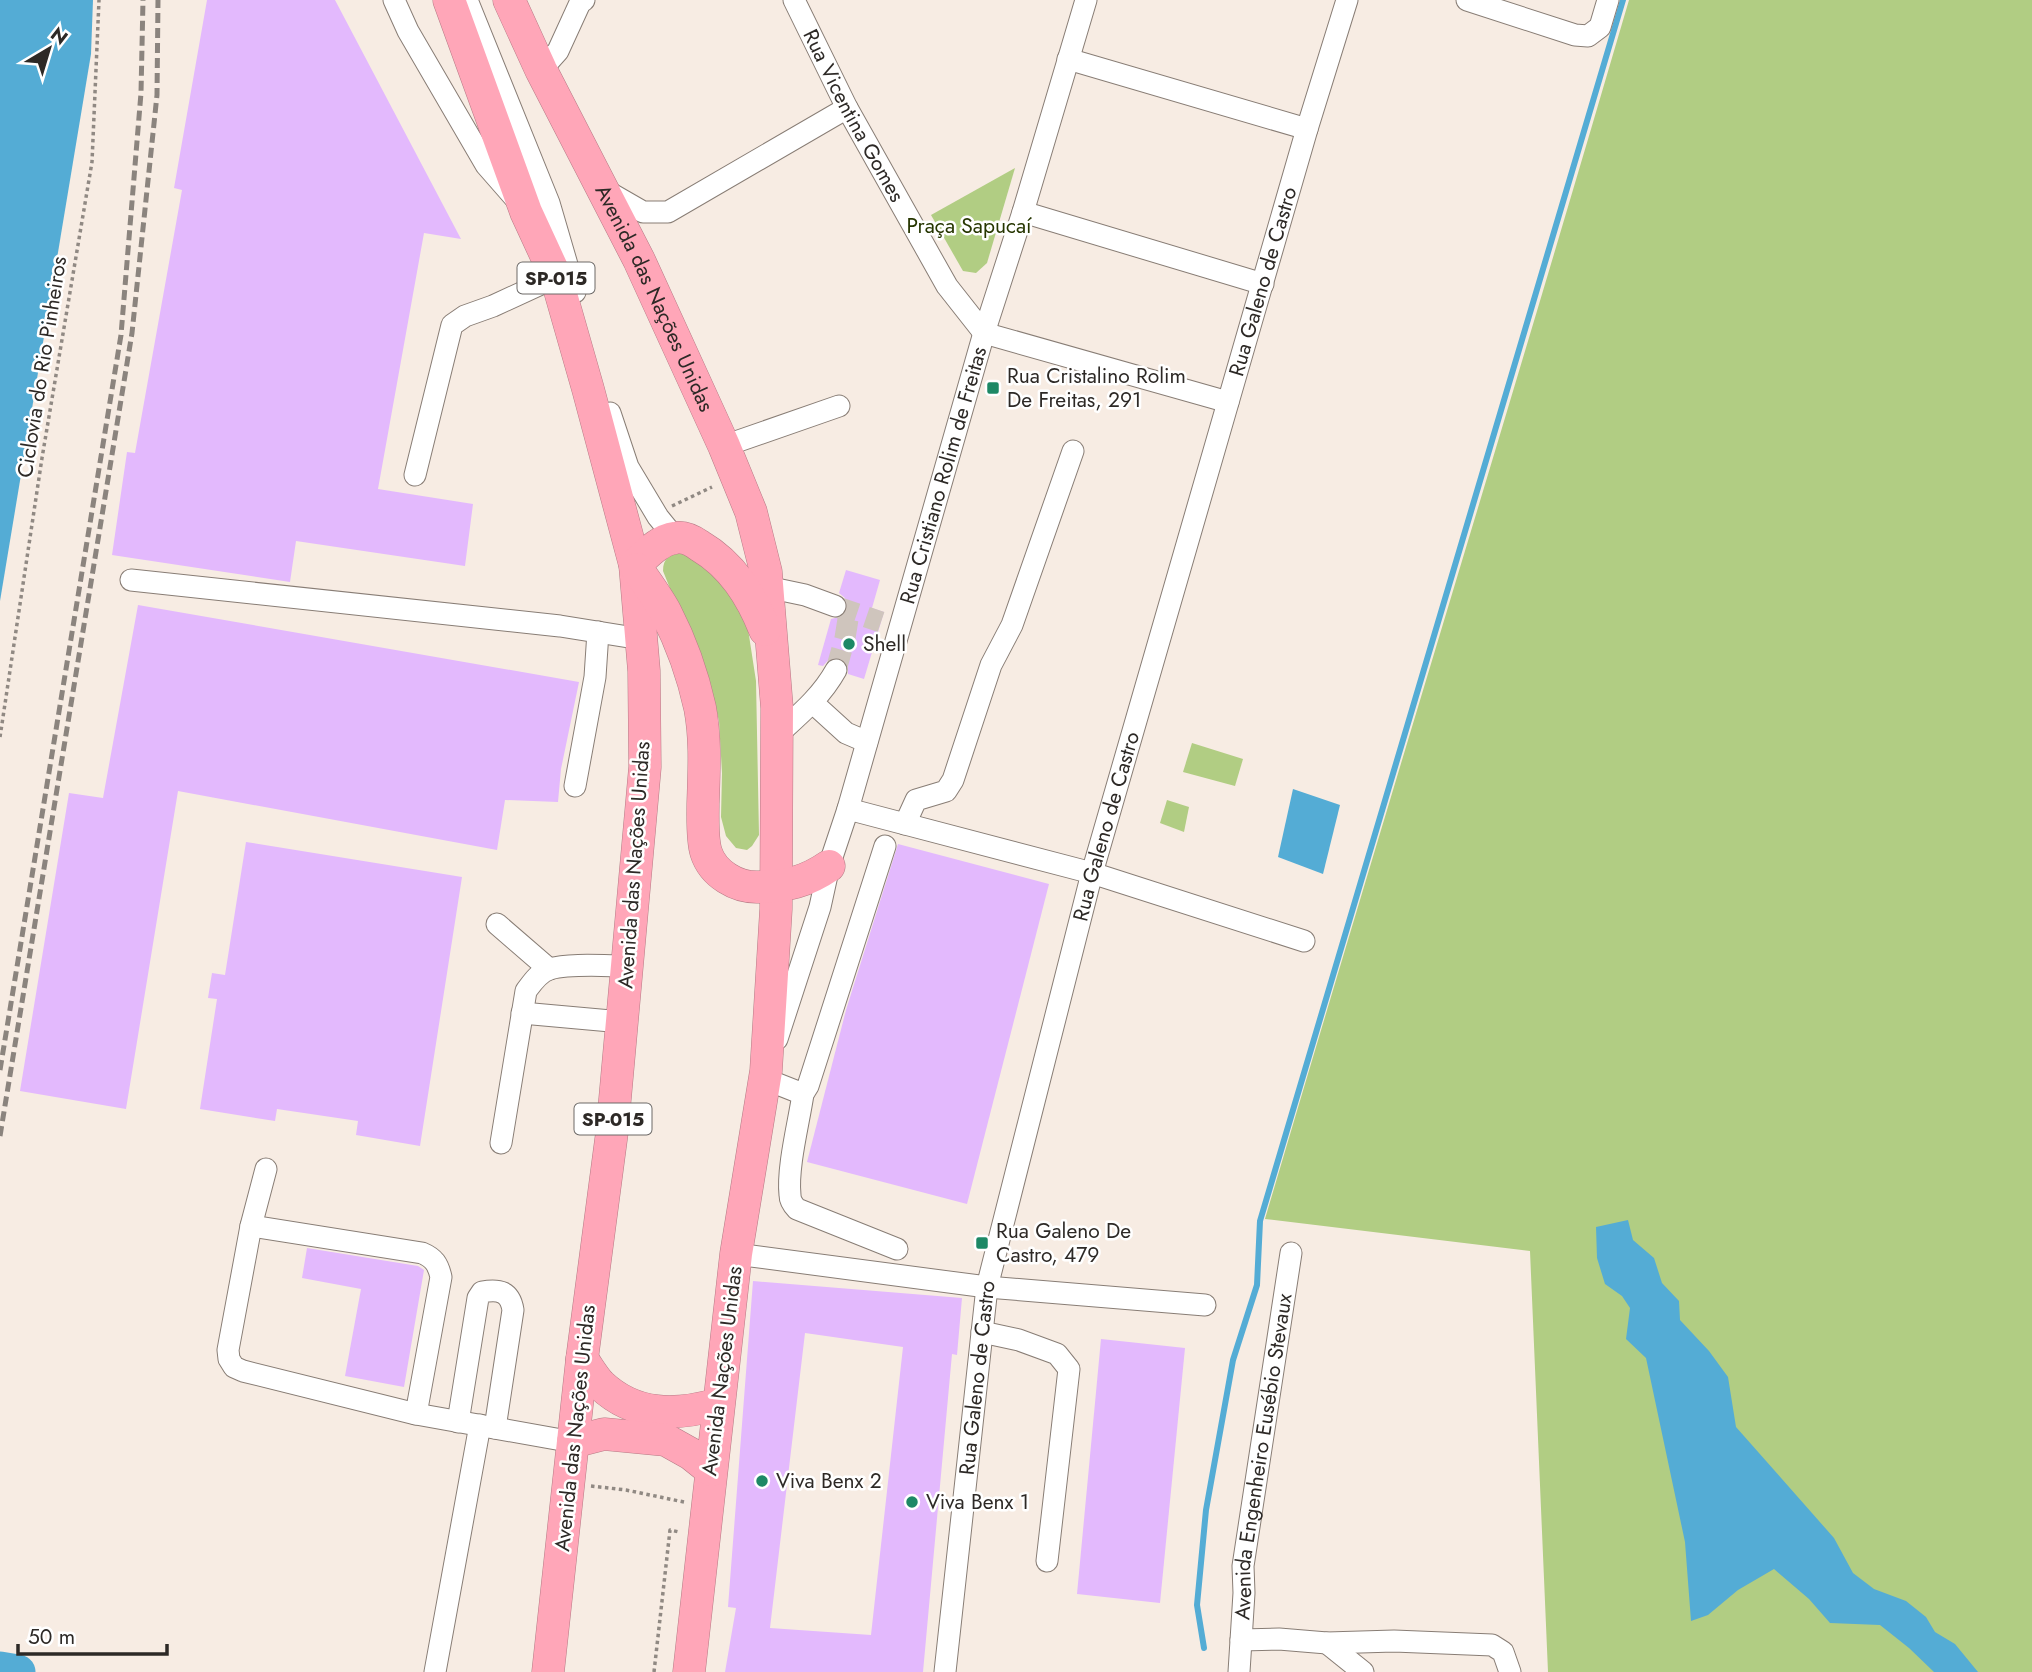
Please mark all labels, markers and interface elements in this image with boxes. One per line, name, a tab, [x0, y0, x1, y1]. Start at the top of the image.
north arrow	[14, 14, 84, 84]
text: N	[45, 21, 73, 51]
street label: Rua Vicentina Gomes	[796, 24, 912, 207]
street label: Avenida das Nações Unidas	[588, 180, 721, 417]
street label: Rua Galeno de Castro	[1221, 183, 1304, 380]
park label: Praça Sapucaí	[906, 211, 1033, 241]
street label: Ciclovia do Rio Pinheiros	[10, 254, 74, 480]
road number: SP-015	[518, 262, 594, 294]
street label: Rua Cristiano Rolim de Freitas	[892, 343, 994, 607]
place label: Rua Cristalino Rolim De Freitas, 291	[1007, 361, 1186, 415]
marker: Rua Cristalino Rolim De Freitas, 291	[985, 380, 1001, 396]
place label: Shell	[863, 629, 906, 659]
marker: Shell	[841, 636, 857, 652]
street label: Rua Galeno de Castro	[1065, 728, 1147, 924]
street label: Avenida das Nações Unidas	[610, 740, 658, 990]
road number: SP-015	[574, 1104, 652, 1134]
place label: Rua Galeno De Castro, 479	[996, 1216, 1131, 1270]
marker: Rua Galeno De Castro, 479	[974, 1235, 990, 1251]
street label: Avenida Nações Unidas	[694, 1264, 750, 1478]
street label: Rua Galeno de Castro	[952, 1277, 1003, 1477]
street label: Avenida Engenheiro Eusébio Stevaux	[1227, 1291, 1300, 1621]
street label: Avenida das Nações Unidas	[547, 1303, 603, 1553]
place label: Viva Benx 2	[776, 1466, 882, 1496]
marker: Viva Benx 2	[754, 1473, 770, 1489]
place label: Viva Benx 1	[926, 1487, 1029, 1517]
marker: Viva Benx 1	[904, 1494, 920, 1510]
scale bar	[18, 1612, 166, 1656]
text: 50 m	[28, 1622, 75, 1652]

